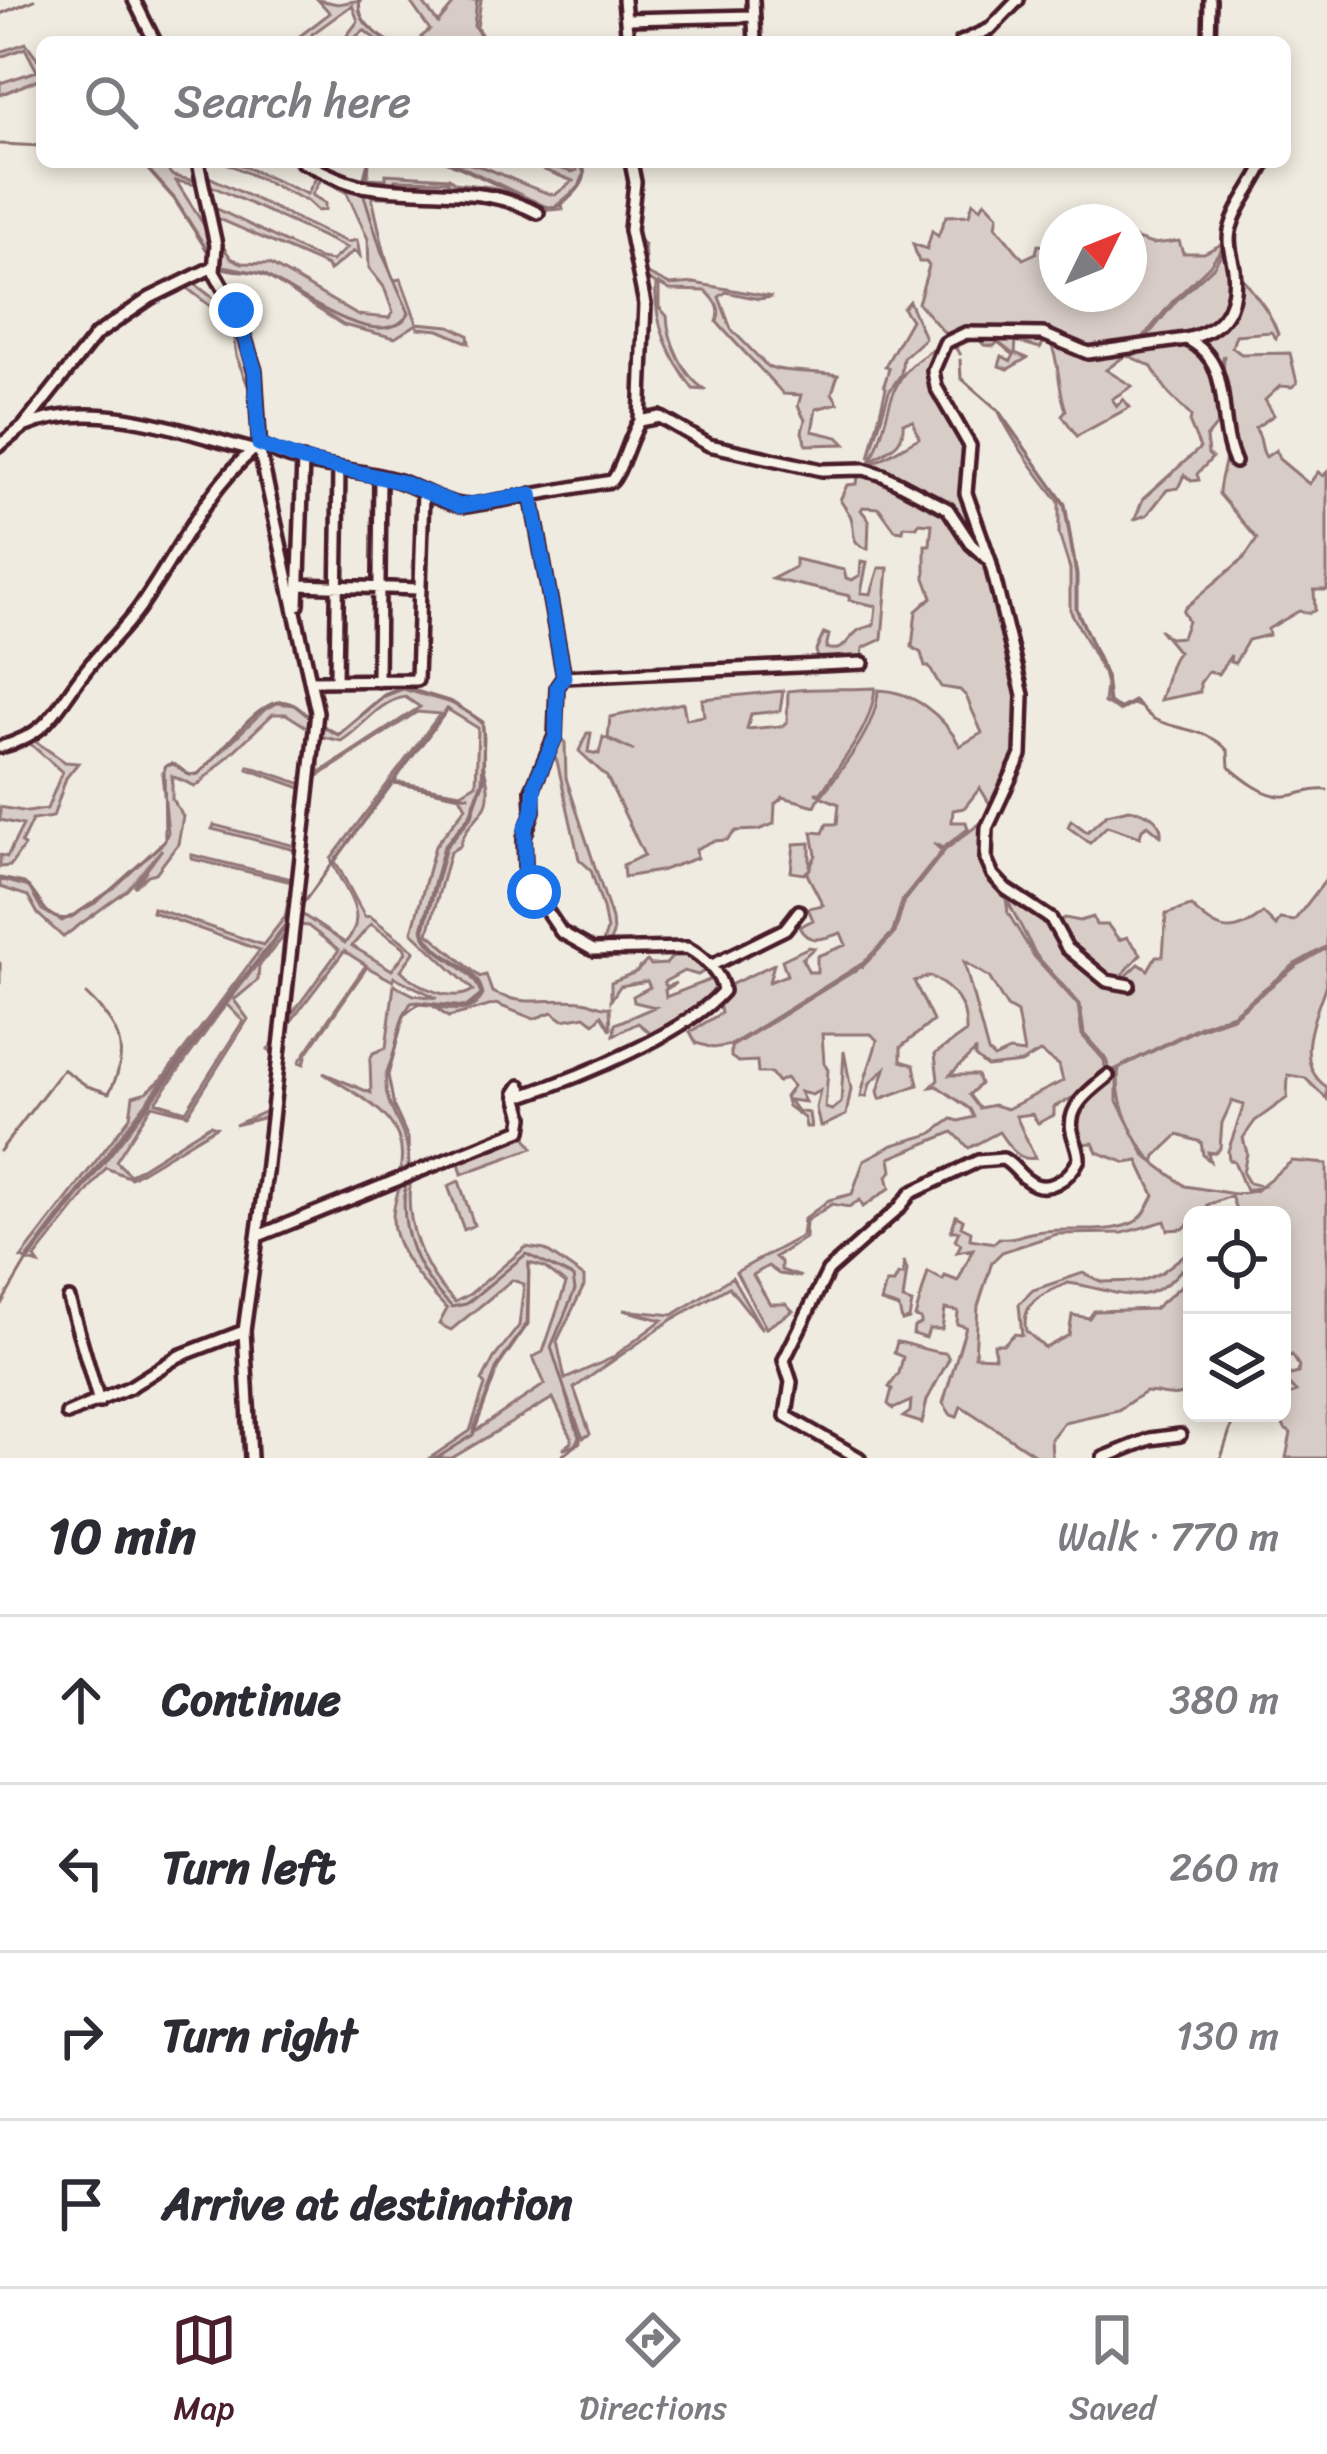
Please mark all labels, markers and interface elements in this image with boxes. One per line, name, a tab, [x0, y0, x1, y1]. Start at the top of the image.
search box	[36, 36, 1291, 168]
text: Search here	[174, 62, 411, 142]
icon: search	[78, 69, 144, 135]
north arrow	[1039, 204, 1147, 312]
route end	[209, 283, 263, 337]
route start	[507, 865, 561, 919]
map controls	[1183, 1206, 1291, 1422]
button: locate	[1183, 1206, 1291, 1314]
button: layers	[1183, 1314, 1291, 1422]
text: 10 min	[48, 1491, 196, 1581]
text: Walk · 770 m	[1058, 1502, 1279, 1571]
text: Continue	[162, 1660, 341, 1740]
text: 380 m	[1169, 1665, 1279, 1734]
icon: ahead	[48, 1667, 114, 1733]
text: Turn left	[162, 1828, 335, 1908]
text: 260 m	[1170, 1833, 1279, 1902]
icon: left	[48, 1835, 114, 1901]
text: Turn right	[162, 1996, 357, 2076]
text: 130 m	[1176, 2001, 1279, 2070]
icon: right	[48, 2003, 114, 2069]
text: Arrive at destination	[162, 2164, 572, 2244]
icon: arrive	[48, 2171, 114, 2237]
tab: Map	[171, 2307, 237, 2437]
tab: Directions	[579, 2307, 727, 2437]
tab: Saved	[1069, 2307, 1156, 2437]

